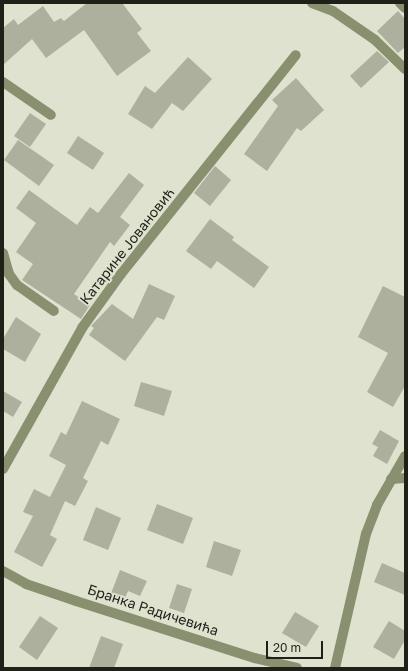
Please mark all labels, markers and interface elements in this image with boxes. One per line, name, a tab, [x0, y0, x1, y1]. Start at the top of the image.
street label: Катарине Јовановић	[76, 184, 178, 308]
street label: Бранка Радичевића	[85, 581, 221, 639]
scale bar	[268, 633, 325, 659]
text: 20 m	[273, 640, 301, 655]

